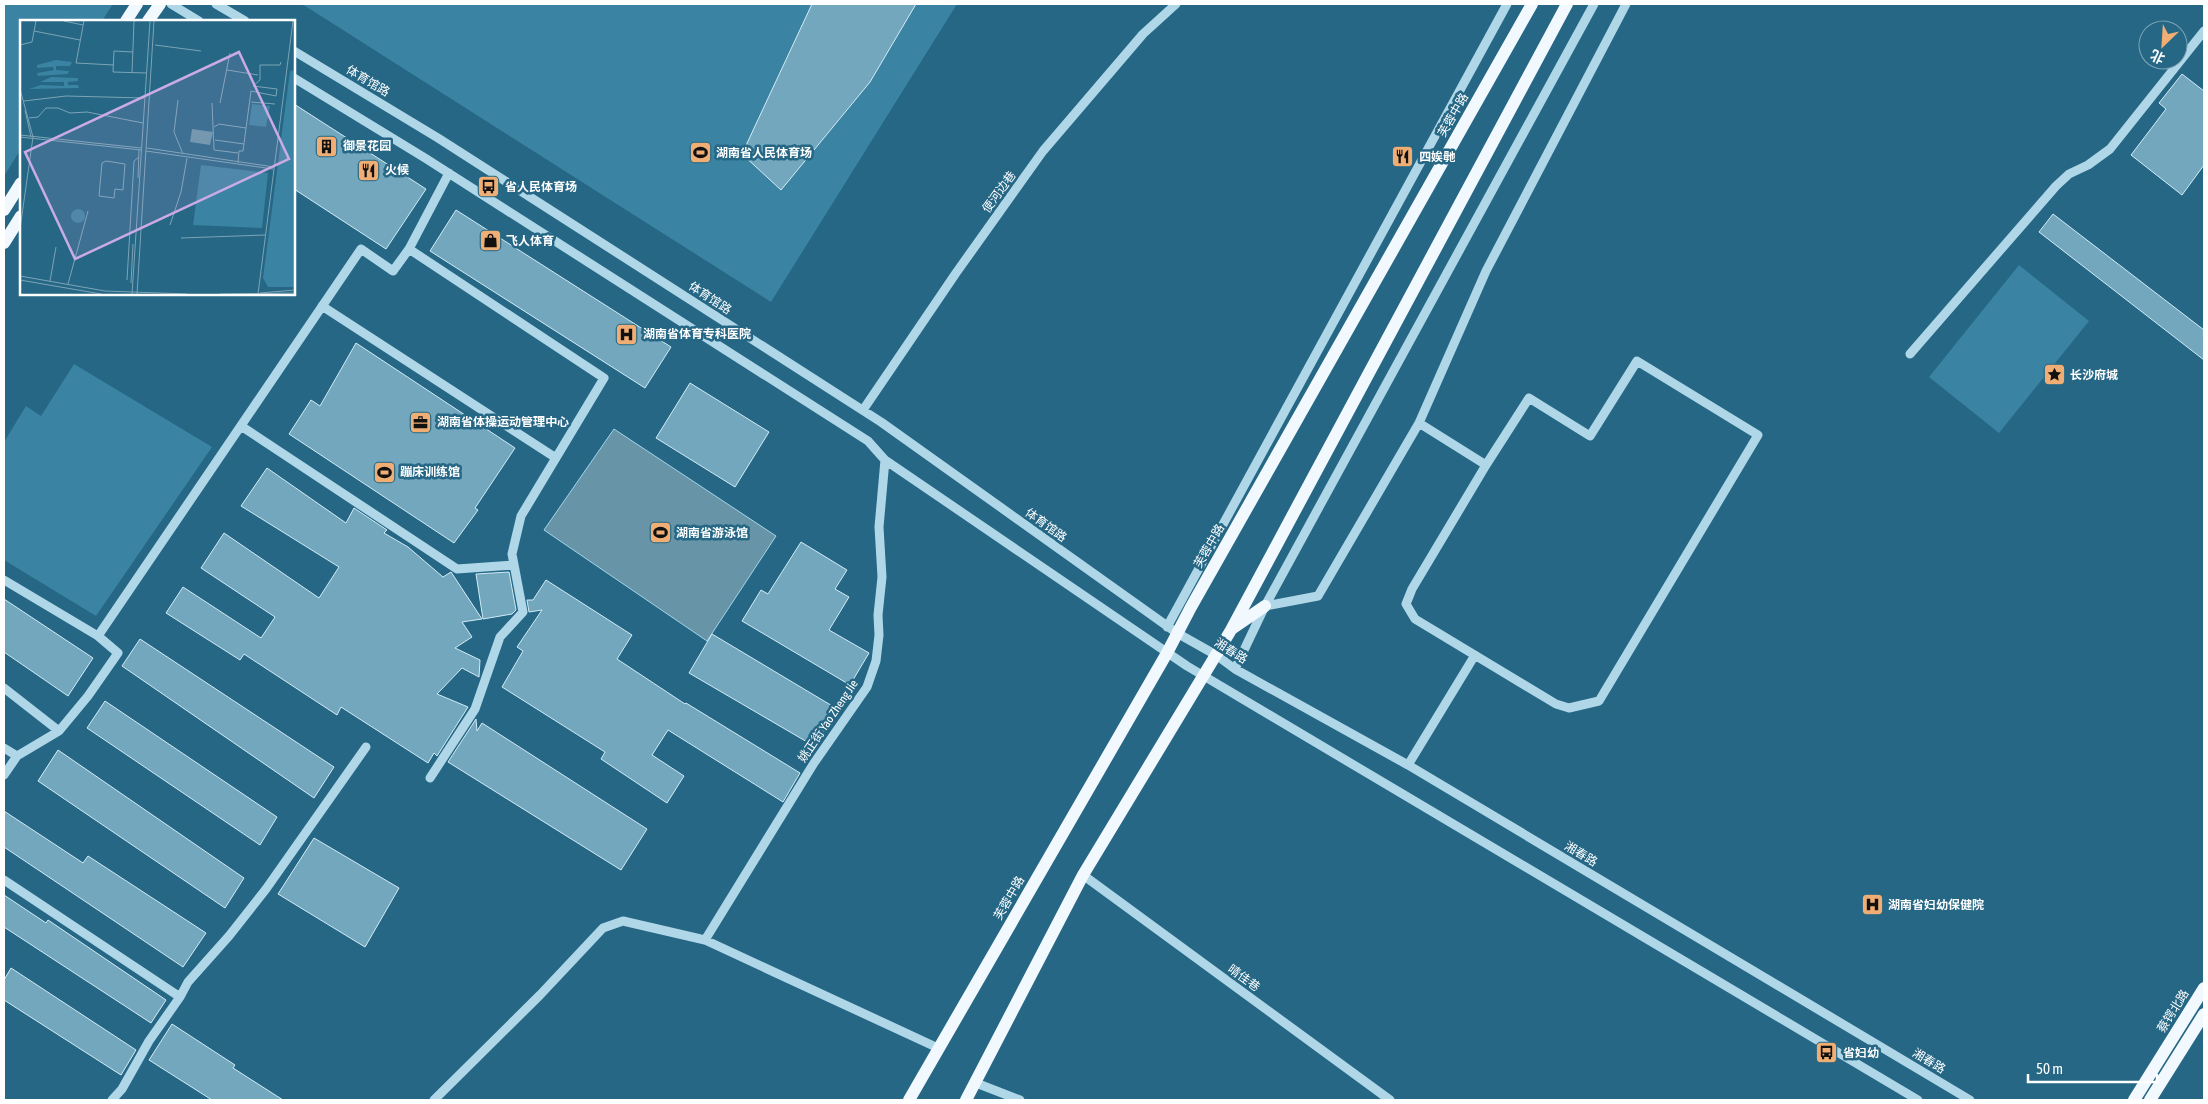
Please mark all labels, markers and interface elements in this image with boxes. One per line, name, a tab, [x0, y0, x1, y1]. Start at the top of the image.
inset map	[20, 20, 295, 295]
north arrow	[2138, 20, 2188, 70]
text: 北	[2148, 47, 2167, 67]
street label: 体育馆路	[344, 63, 392, 99]
street label: 芙蓉中路	[1435, 91, 1471, 139]
building icon: 御景花园	[315, 134, 339, 158]
place label: 御景花园	[343, 139, 391, 153]
sports icon: 湖南省人民体育场	[688, 141, 712, 165]
restaurant icon: 四娭毑	[1391, 145, 1415, 169]
place label: 湖南省人民体育场	[716, 146, 812, 160]
place label: 四娭毑	[1419, 150, 1456, 164]
restaurant icon: 火候	[357, 158, 381, 182]
place label: 火候	[385, 163, 409, 177]
street label: 便河边巷	[979, 168, 1019, 216]
bus stop icon: 省人民体育场	[477, 175, 501, 199]
place label: 省人民体育场	[505, 180, 577, 194]
shop icon: 飞人体育	[478, 229, 502, 253]
place label: 飞人体育	[506, 234, 554, 248]
street label: 体育馆路	[686, 279, 734, 317]
hospital icon: 湖南省体育专科医院	[615, 322, 639, 346]
place label: 湖南省体育专科医院	[643, 327, 751, 341]
place icon: 长沙府城	[2042, 363, 2066, 387]
place label: 长沙府城	[2070, 368, 2118, 382]
office icon: 湖南省体操运动管理中心	[409, 410, 433, 434]
place label: 湖南省体操运动管理中心	[437, 415, 569, 429]
sports icon: 蹦床训练馆	[372, 460, 396, 484]
place label: 蹦床训练馆	[400, 465, 460, 479]
street label: 体育馆路	[1022, 505, 1070, 545]
sports icon: 湖南省游泳馆	[648, 521, 672, 545]
street label: 芙蓉中路	[1191, 522, 1227, 570]
place label: 湖南省游泳馆	[676, 526, 748, 540]
street label: 湘春路	[1212, 636, 1250, 666]
street label: 姚正街 Yao Zheng Jie	[795, 677, 861, 765]
street label: 湘春路	[1562, 839, 1600, 869]
street label: 芙蓉中路	[991, 874, 1027, 922]
hospital icon: 湖南省妇幼保健院	[1860, 893, 1884, 917]
place label: 湖南省妇幼保健院	[1888, 898, 1984, 912]
street label: 晴佳巷	[1225, 962, 1263, 994]
street label: 蔡锷北路	[2154, 987, 2192, 1035]
bus stop icon: 省妇幼	[1815, 1041, 1839, 1065]
place label: 省妇幼	[1843, 1046, 1879, 1060]
street label: 湘春路	[1910, 1046, 1948, 1076]
scale bar	[2028, 1052, 2157, 1084]
text: 50 m	[2036, 1060, 2063, 1077]

